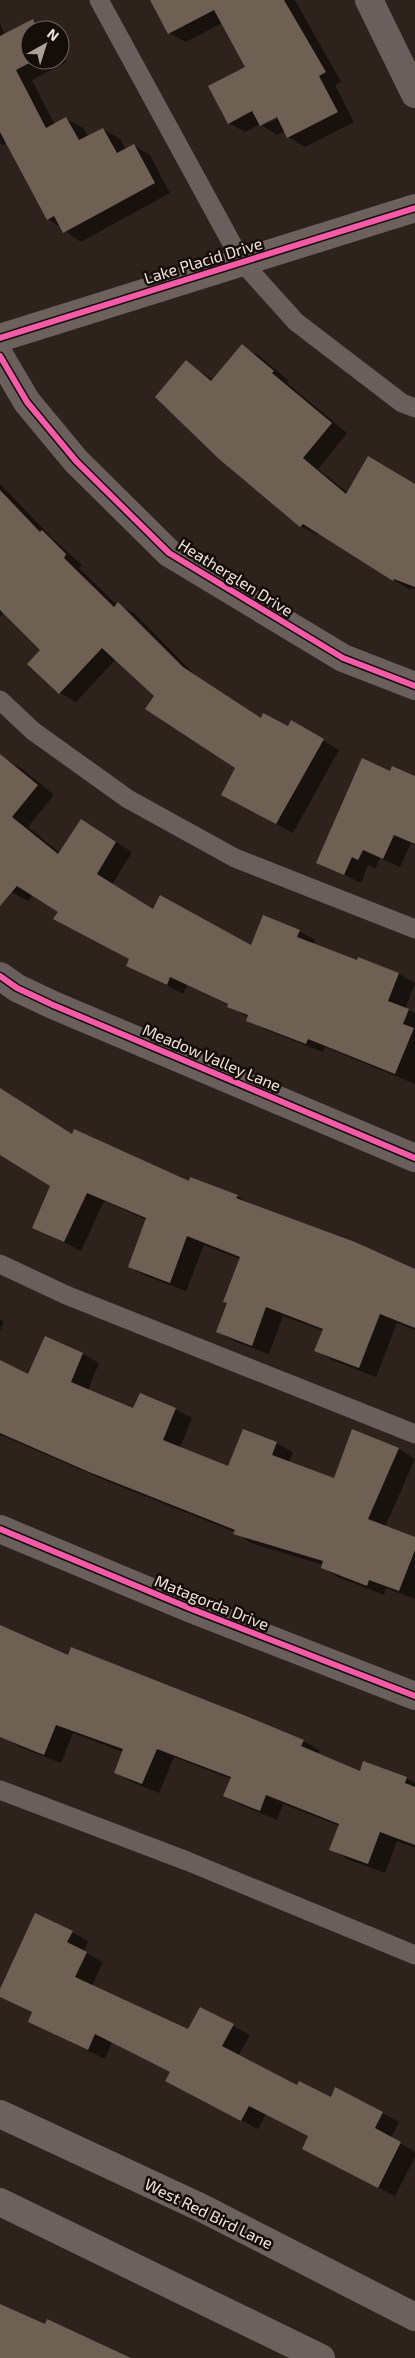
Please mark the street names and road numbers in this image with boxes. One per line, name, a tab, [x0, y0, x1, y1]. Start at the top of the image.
street label: Lake Placid Drive	[142, 233, 264, 287]
street label: Heatherglen Drive	[175, 534, 297, 620]
street label: Meadow Valley Lane	[140, 1019, 284, 1095]
street label: Matagorda Drive	[152, 1570, 272, 1634]
street label: West Red Bird Lane	[142, 2174, 276, 2252]

